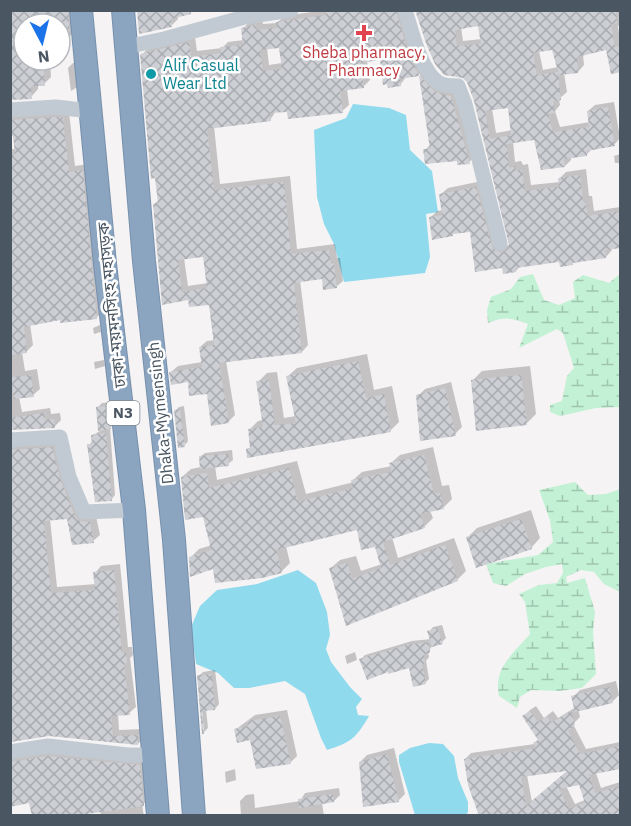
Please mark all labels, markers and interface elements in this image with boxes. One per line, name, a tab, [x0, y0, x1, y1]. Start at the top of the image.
north arrow	[12, 12, 72, 72]
marker: Sheba pharmacy, Pharmacy	[357, 26, 371, 40]
place label: Sheba pharmacy, Pharmacy	[302, 42, 426, 80]
text: N	[37, 46, 51, 68]
place label: Alif Casual Wear Ltd	[163, 55, 239, 93]
marker: Alif Casual Wear Ltd	[144, 67, 158, 81]
street label: ঢাকা-ময়মনসিংহ মহাসড়ক	[92, 220, 130, 390]
street label: Dhaka-Mymensingh	[143, 341, 177, 485]
road number: N3	[106, 401, 140, 425]

